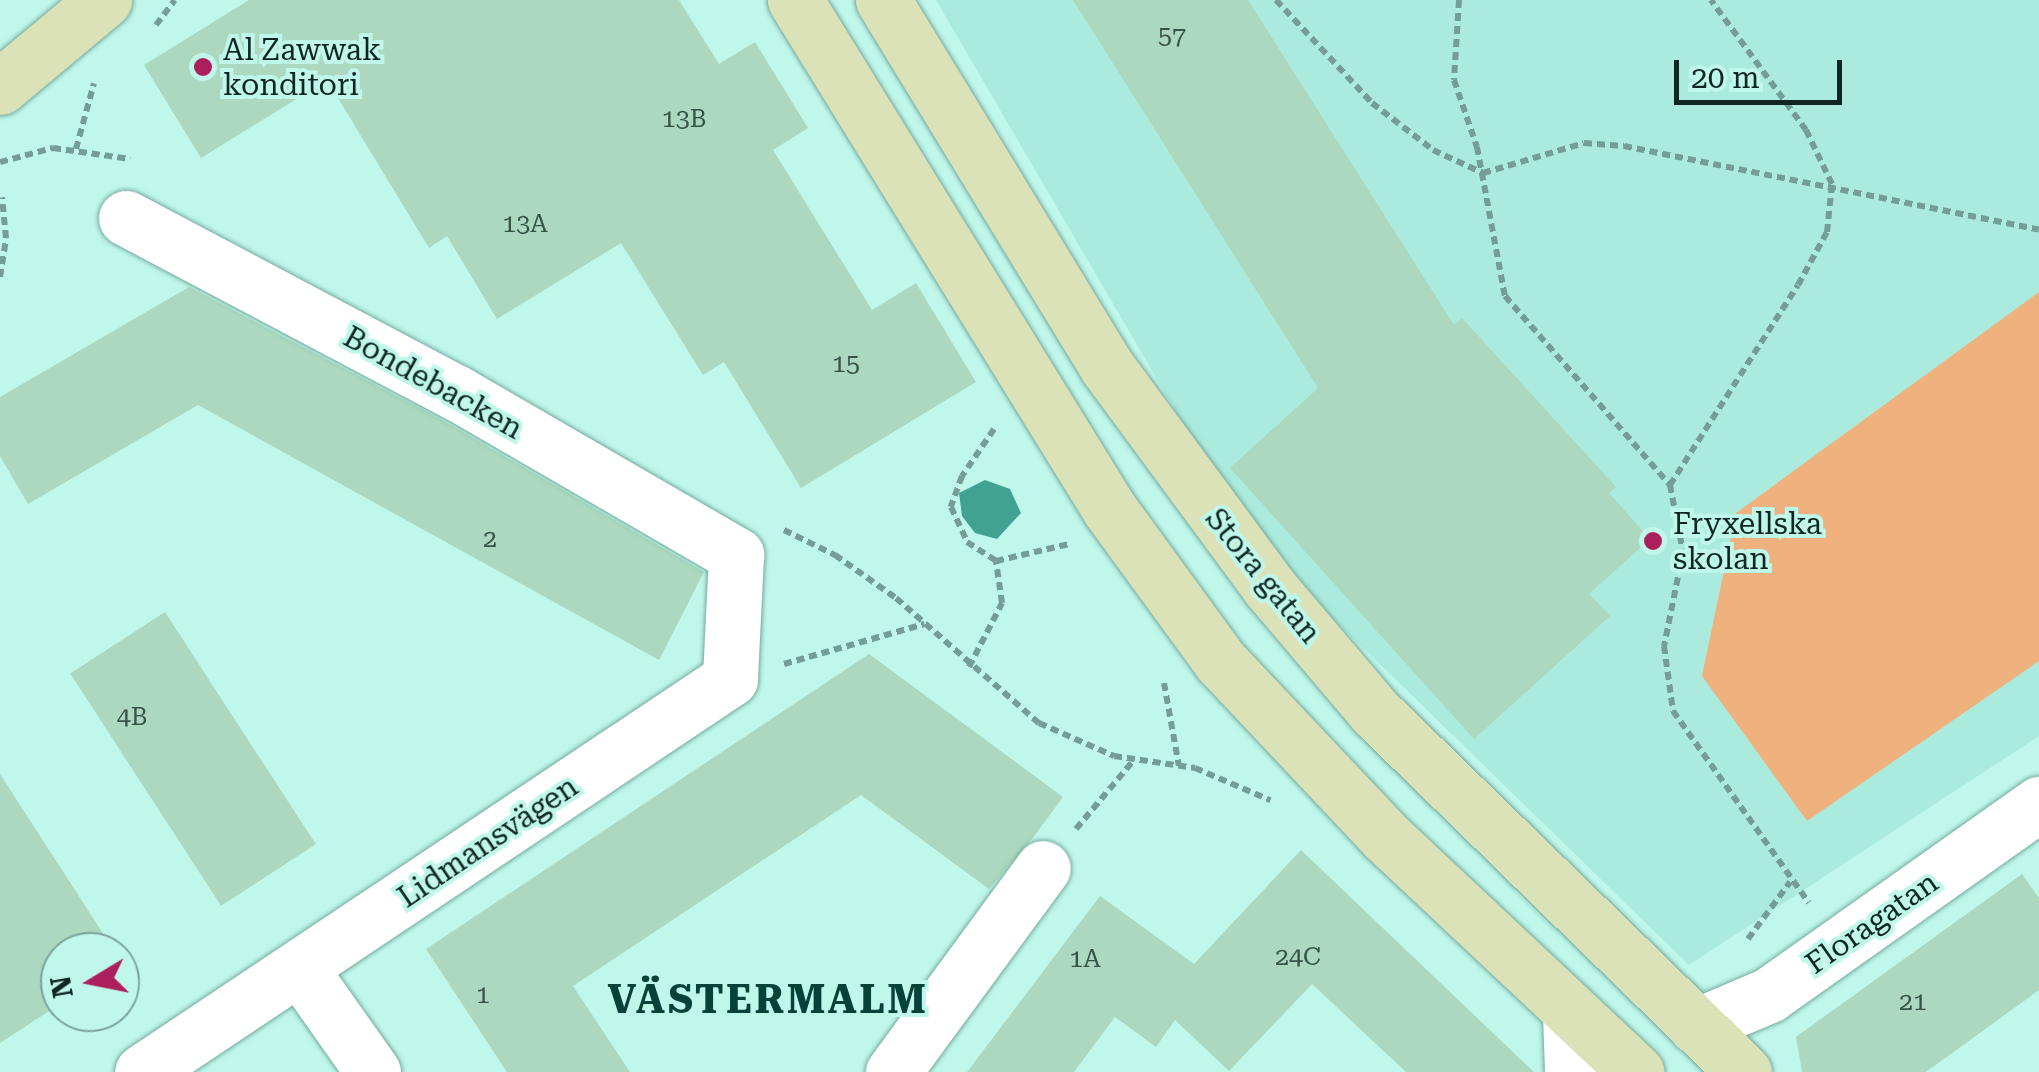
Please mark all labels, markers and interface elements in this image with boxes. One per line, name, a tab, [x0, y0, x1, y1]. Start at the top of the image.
house number: 57	[1158, 21, 1186, 51]
place label: Al Zawwak konditori	[223, 32, 381, 102]
scale bar	[1679, 40, 1846, 102]
marker: Al Zawwak konditori	[192, 56, 214, 78]
text: 20 m	[1691, 60, 1760, 95]
house number: 13B	[662, 104, 706, 134]
house number: 13A	[502, 209, 548, 239]
street label: Bondebacken	[337, 319, 529, 447]
house number: 15	[832, 349, 860, 379]
street label: Stora gatan	[1198, 501, 1328, 651]
place label: Fryxellska skolan	[1673, 506, 1822, 576]
house number: 2	[483, 524, 497, 554]
marker: Fryxellska skolan	[1642, 530, 1664, 552]
house number: 4B	[117, 702, 147, 732]
street label: Lidmansvägen	[391, 769, 585, 915]
street label: Floragatan	[1799, 864, 1945, 982]
north arrow	[40, 932, 140, 1032]
house number: 24C	[1275, 942, 1321, 972]
house number: 1A	[1069, 944, 1101, 974]
text: N	[44, 973, 80, 1000]
district label: VÄSTERMALM	[608, 976, 928, 1024]
house number: 1	[476, 980, 490, 1010]
house number: 21	[1899, 987, 1927, 1017]

